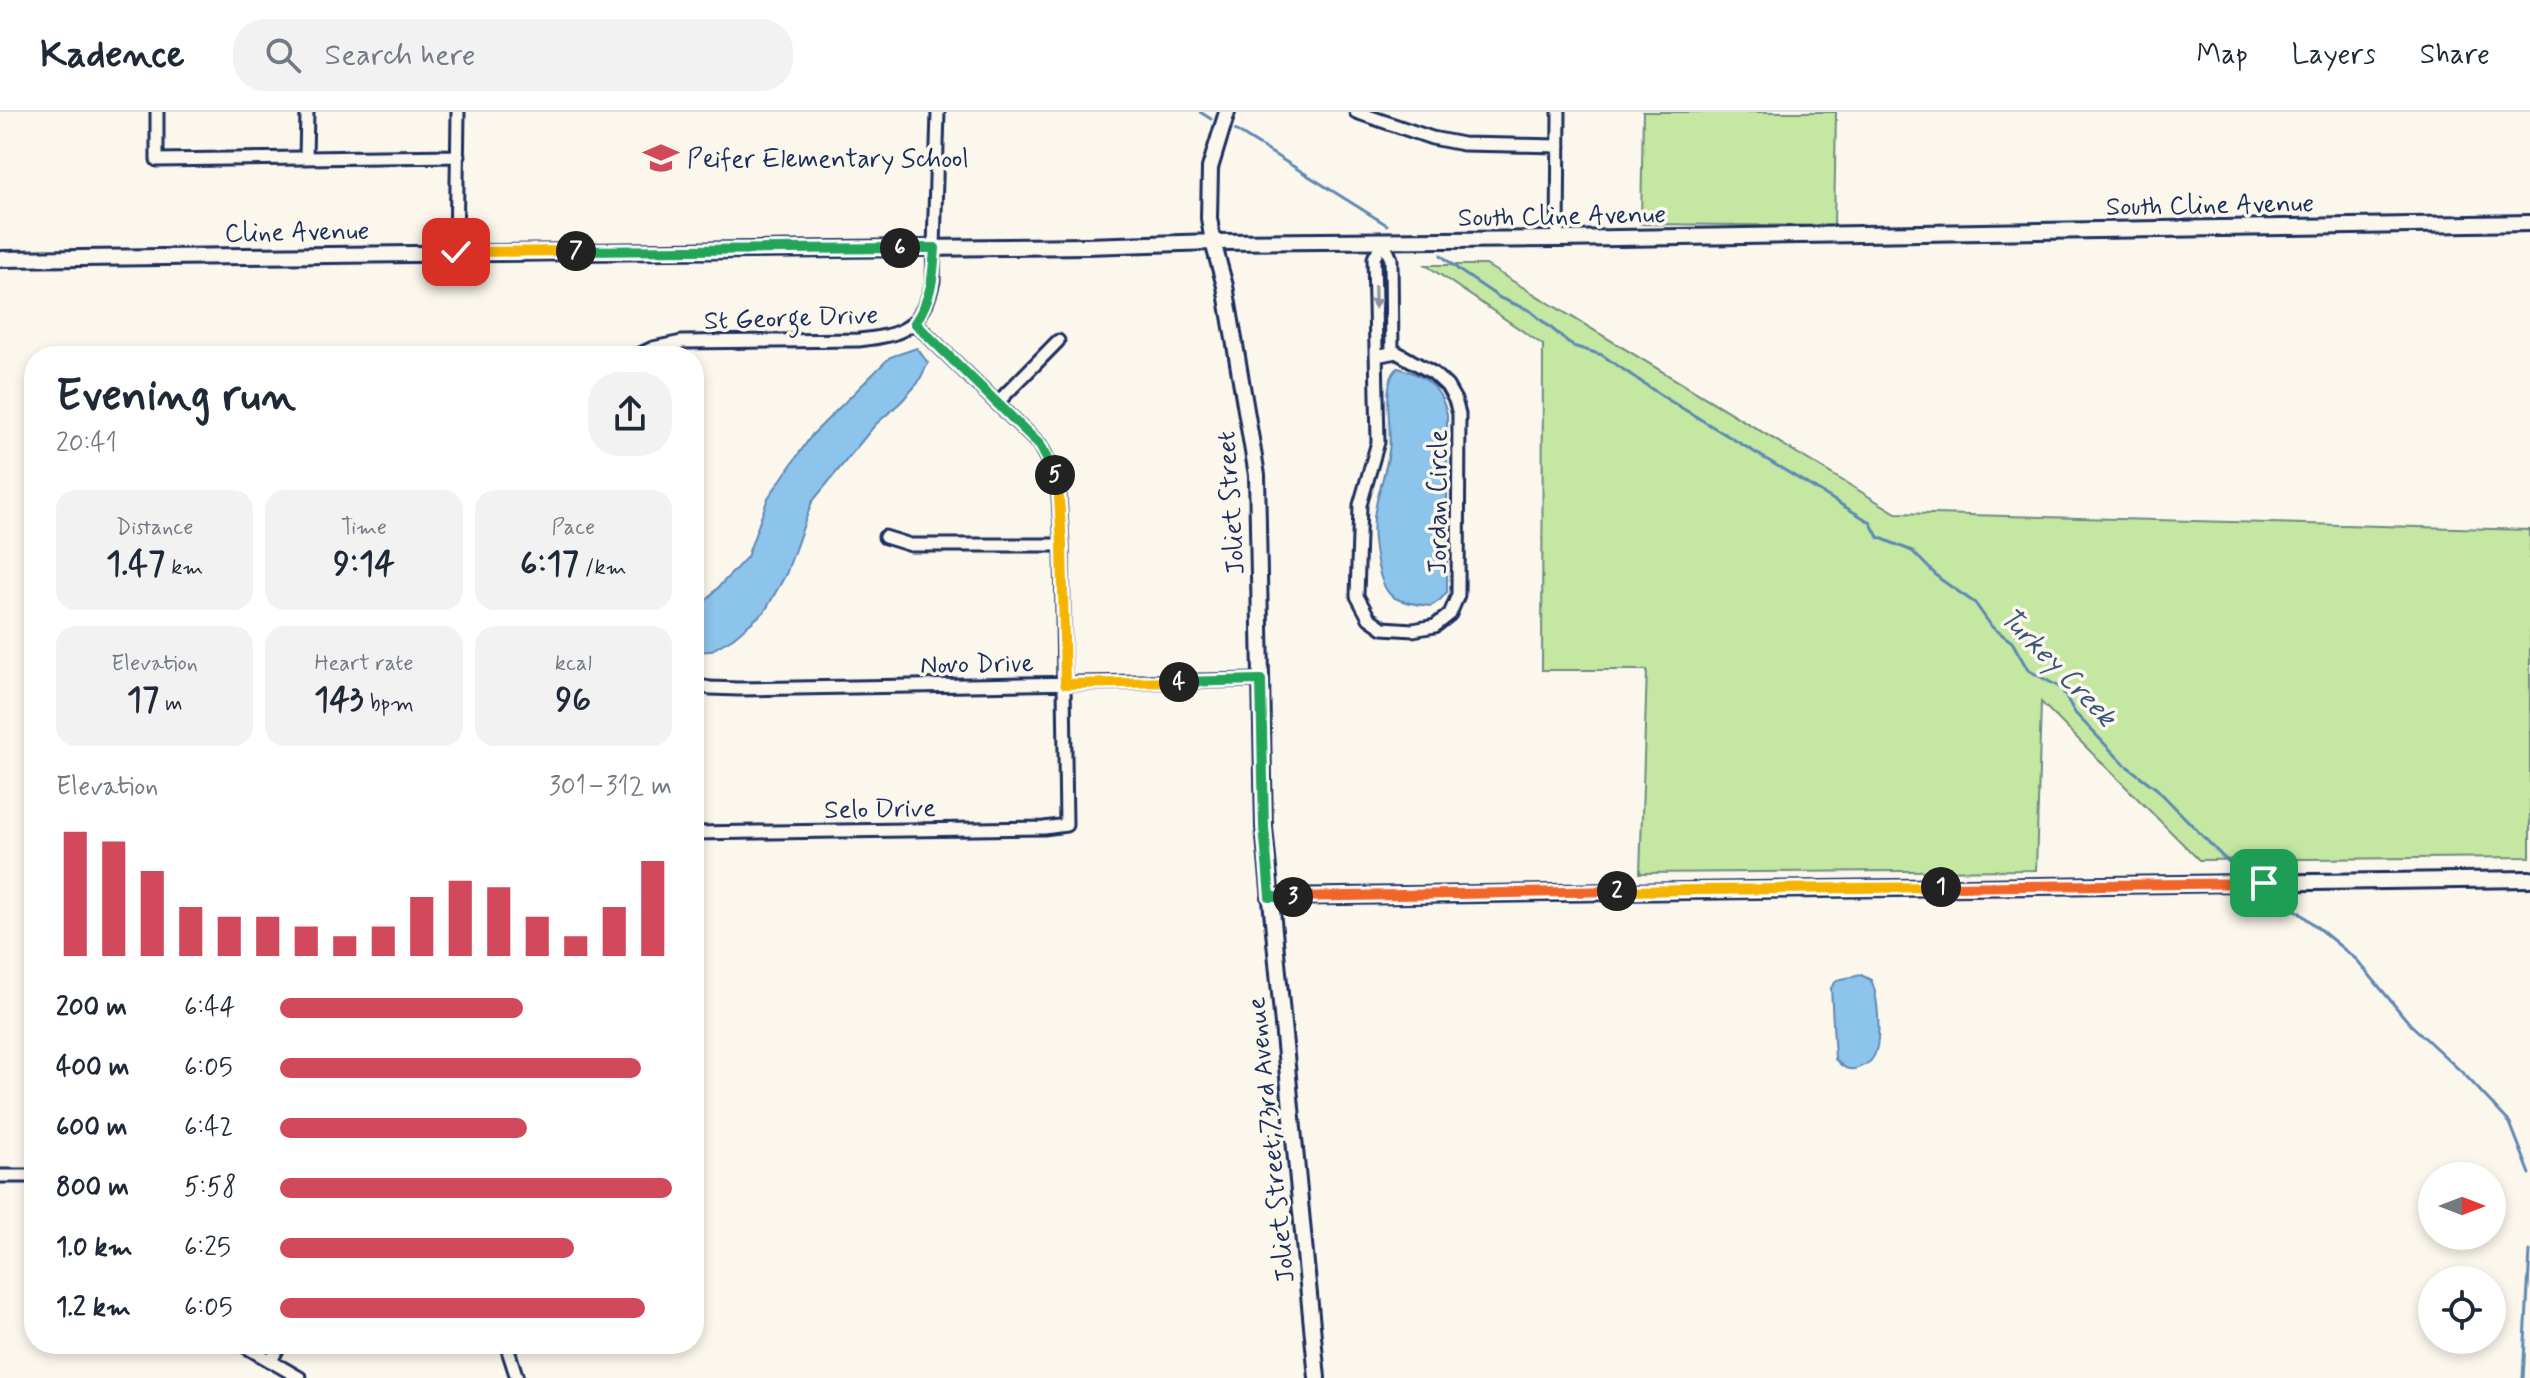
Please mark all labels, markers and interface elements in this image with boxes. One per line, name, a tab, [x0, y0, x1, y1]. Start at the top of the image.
search box	[233, 19, 793, 91]
text: Kadence	[40, 31, 185, 80]
icon: search	[261, 33, 305, 77]
text: Search here	[325, 36, 476, 75]
text: Map	[2197, 37, 2248, 74]
text: Layers	[2292, 37, 2376, 74]
text: Share	[2420, 37, 2490, 74]
school or university icon: Peifer Elementary School	[642, 139, 680, 177]
place label: Peifer Elementary School	[687, 143, 969, 177]
street label: South Cline Avenue	[2106, 187, 2315, 225]
street label: South Cline Avenue	[1458, 198, 1667, 236]
street label: Cline Avenue	[224, 215, 370, 251]
pin	[422, 218, 490, 286]
pin: 6	[880, 228, 920, 268]
icon: check	[434, 230, 478, 274]
pin: 7	[556, 231, 596, 271]
text: 6	[894, 234, 906, 262]
text: 7	[569, 237, 583, 265]
one-way arrow	[1369, 285, 1381, 311]
street label: St George Drive	[703, 299, 879, 342]
text: Evening run	[56, 368, 296, 426]
button: share	[588, 372, 672, 456]
text: 20:41	[56, 427, 117, 461]
street label: Jordan Circle	[1422, 429, 1456, 574]
street label: Joliet Street	[1210, 430, 1254, 576]
pin: 5	[1035, 455, 1075, 495]
text: 5	[1048, 461, 1062, 489]
text: Distance	[116, 514, 193, 542]
text: Time	[341, 514, 387, 542]
text: Pace	[551, 514, 595, 542]
text: 1.47	[106, 542, 165, 587]
text: 9:14	[333, 542, 395, 587]
text: 6:17	[520, 542, 579, 587]
text: km	[165, 554, 203, 582]
text: /km	[579, 554, 627, 582]
water label: Turkey Creek	[1991, 600, 2125, 737]
street label: Novo Drive	[920, 647, 1034, 683]
text: Elevation	[111, 650, 198, 678]
text: Heart rate	[315, 650, 413, 678]
text: kcal	[555, 650, 592, 678]
pin: 4	[1159, 662, 1199, 702]
text: 4	[1173, 668, 1185, 696]
text: 17	[127, 678, 159, 723]
text: 143	[314, 678, 364, 723]
text: 96	[556, 678, 591, 723]
text: m	[159, 690, 183, 718]
text: bpm	[364, 690, 414, 718]
text: Elevation	[56, 770, 158, 804]
text: 301–312 m	[549, 770, 672, 804]
street label: Selo Drive	[824, 792, 936, 828]
pin	[2230, 849, 2298, 917]
icon: arrive	[2242, 861, 2286, 905]
pin: 1	[1921, 867, 1961, 907]
pin: 2	[1597, 871, 1637, 911]
text: 1	[1936, 873, 1946, 901]
pin: 3	[1273, 877, 1313, 917]
text: 2	[1612, 877, 1622, 905]
text: 3	[1288, 883, 1298, 911]
text: 200 m	[56, 991, 127, 1025]
text: 6:44	[184, 991, 235, 1025]
street label: Joliet Street;73rd Avenue	[1240, 995, 1304, 1284]
text: 400 m	[56, 1051, 129, 1085]
text: 6:05	[184, 1051, 233, 1085]
text: 600 m	[56, 1111, 128, 1145]
text: 6:42	[184, 1111, 233, 1145]
north arrow	[2418, 1162, 2506, 1250]
map controls	[2418, 1162, 2506, 1354]
text: 800 m	[56, 1171, 129, 1205]
text: 5:58	[184, 1171, 236, 1205]
text: 1.0 km	[56, 1231, 133, 1265]
text: 6:25	[184, 1231, 231, 1265]
button: locate	[2418, 1266, 2506, 1354]
text: 1.2 km	[56, 1291, 131, 1325]
text: 6:05	[184, 1291, 233, 1325]

